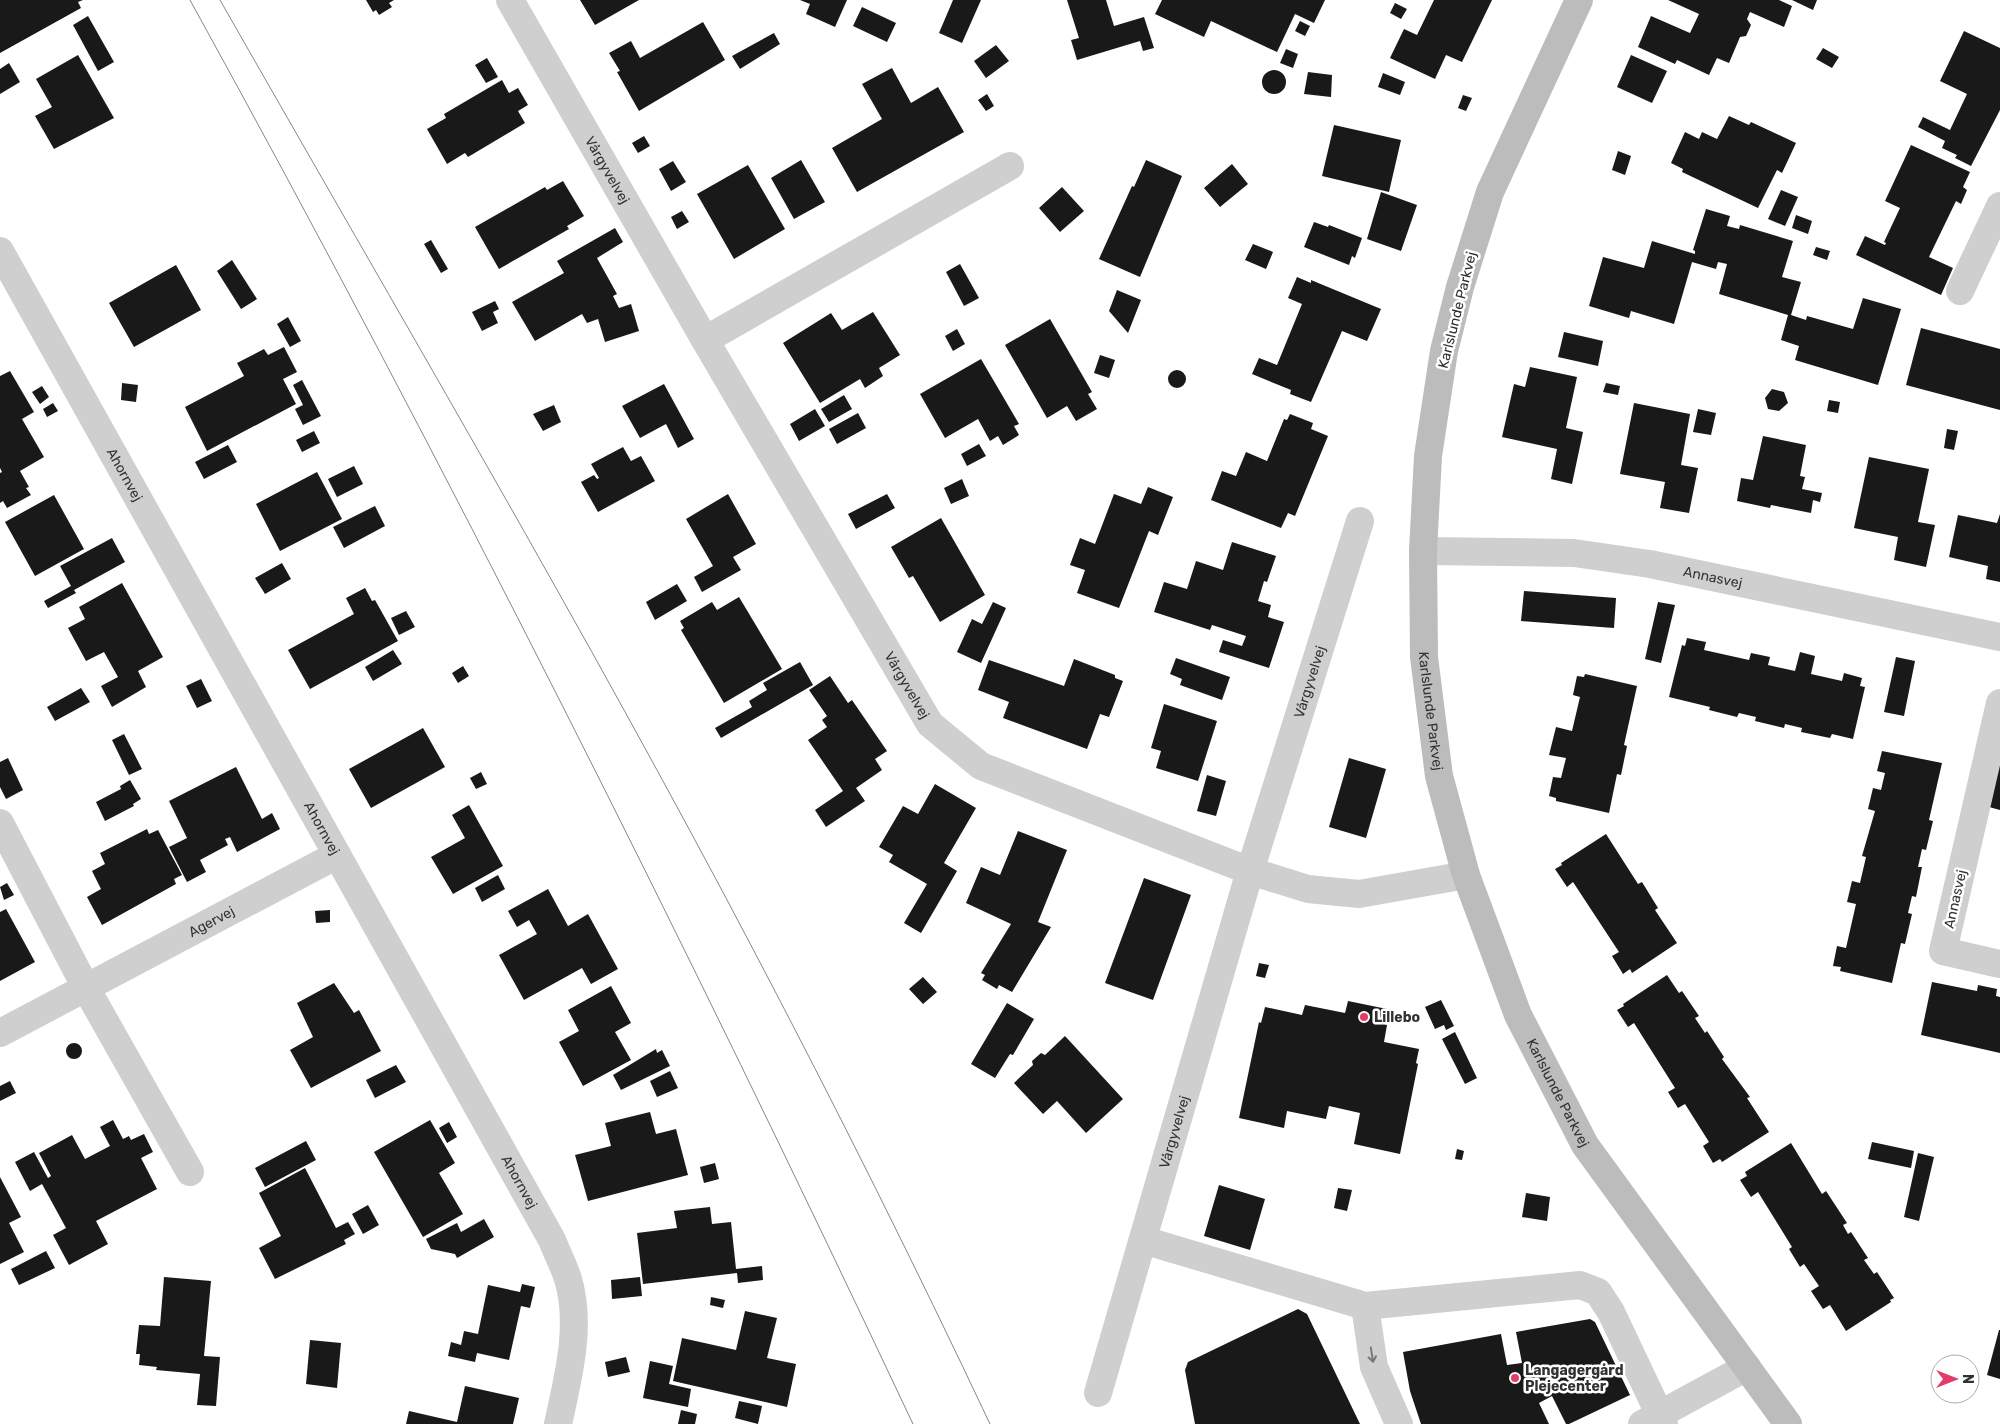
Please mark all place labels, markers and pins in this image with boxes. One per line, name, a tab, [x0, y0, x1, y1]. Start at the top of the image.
place label: Lillebo	[1374, 1009, 1420, 1026]
marker: Lillebo	[1358, 1011, 1370, 1023]
place label: Langagergård Plejecenter	[1525, 1362, 1624, 1395]
marker: Langagergård Plejecenter	[1509, 1372, 1521, 1384]

